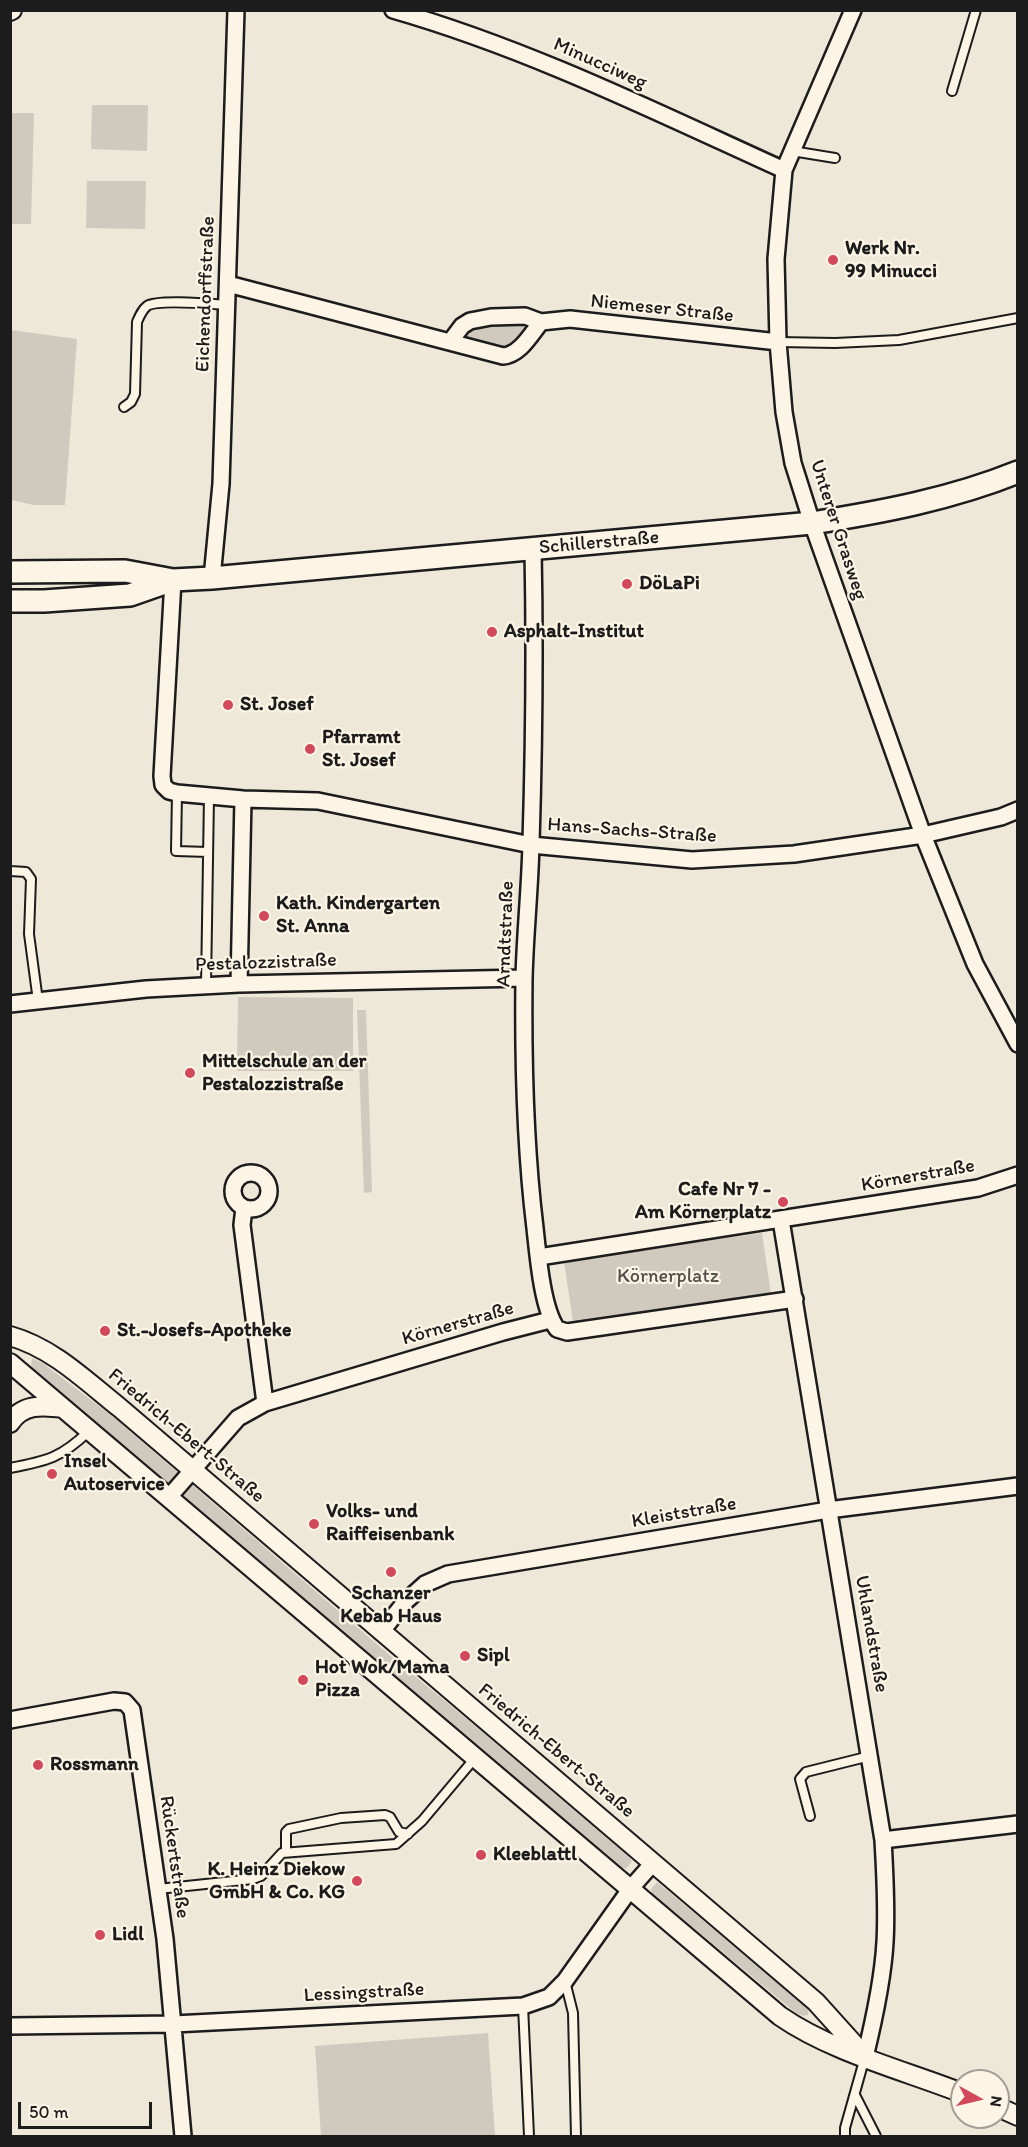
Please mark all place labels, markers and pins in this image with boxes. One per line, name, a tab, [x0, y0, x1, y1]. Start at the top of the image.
place label: Werk Nr. 99 Minucci	[845, 237, 937, 284]
marker: Werk Nr. 99 Minucci	[826, 253, 840, 267]
place label: DöLaPi	[639, 572, 700, 596]
marker: DöLaPi	[620, 577, 634, 591]
place label: Asphalt-Institut	[504, 620, 644, 644]
marker: Asphalt-Institut	[485, 625, 499, 639]
place label: St. Josef	[240, 693, 314, 717]
marker: St. Josef	[221, 698, 235, 712]
place label: Pfarramt St. Josef	[322, 726, 401, 773]
marker: Pfarramt St. Josef	[303, 742, 317, 756]
place label: Kath. Kindergarten St. Anna	[276, 892, 440, 939]
marker: Kath. Kindergarten St. Anna	[257, 909, 271, 923]
place label: Mittelschule an der Pestalozzistraße	[202, 1050, 366, 1097]
marker: Mittelschule an der Pestalozzistraße	[183, 1066, 197, 1080]
place label: Cafe Nr 7 - Am Körnerplatz	[635, 1178, 771, 1225]
marker: Cafe Nr 7 - Am Körnerplatz	[776, 1195, 790, 1209]
place label: St.-Josefs-Apotheke	[117, 1319, 291, 1343]
marker: St.-Josefs-Apotheke	[98, 1324, 112, 1338]
place label: Insel Autoservice	[64, 1450, 165, 1497]
marker: Insel Autoservice	[45, 1467, 59, 1481]
place label: Volks- und Raiffeisenbank	[326, 1500, 454, 1547]
marker: Volks- und Raiffeisenbank	[307, 1517, 321, 1531]
marker: Schanzer Kebab Haus	[384, 1565, 398, 1579]
place label: Schanzer Kebab Haus	[340, 1582, 442, 1629]
place label: Sipl	[477, 1644, 510, 1668]
marker: Sipl	[458, 1649, 472, 1663]
place label: Hot Wok/Mama Pizza	[315, 1656, 449, 1703]
marker: Hot Wok/Mama Pizza	[296, 1673, 310, 1687]
place label: Rossmann	[50, 1753, 139, 1777]
marker: Rossmann	[31, 1758, 45, 1772]
place label: Kleeblattl	[493, 1843, 577, 1867]
marker: Kleeblattl	[474, 1848, 488, 1862]
place label: K. Heinz Diekow GmbH & Co. KG	[207, 1858, 345, 1905]
marker: K. Heinz Diekow GmbH & Co. KG	[350, 1874, 364, 1888]
place label: Lidl	[112, 1923, 144, 1947]
marker: Lidl	[93, 1928, 107, 1942]

